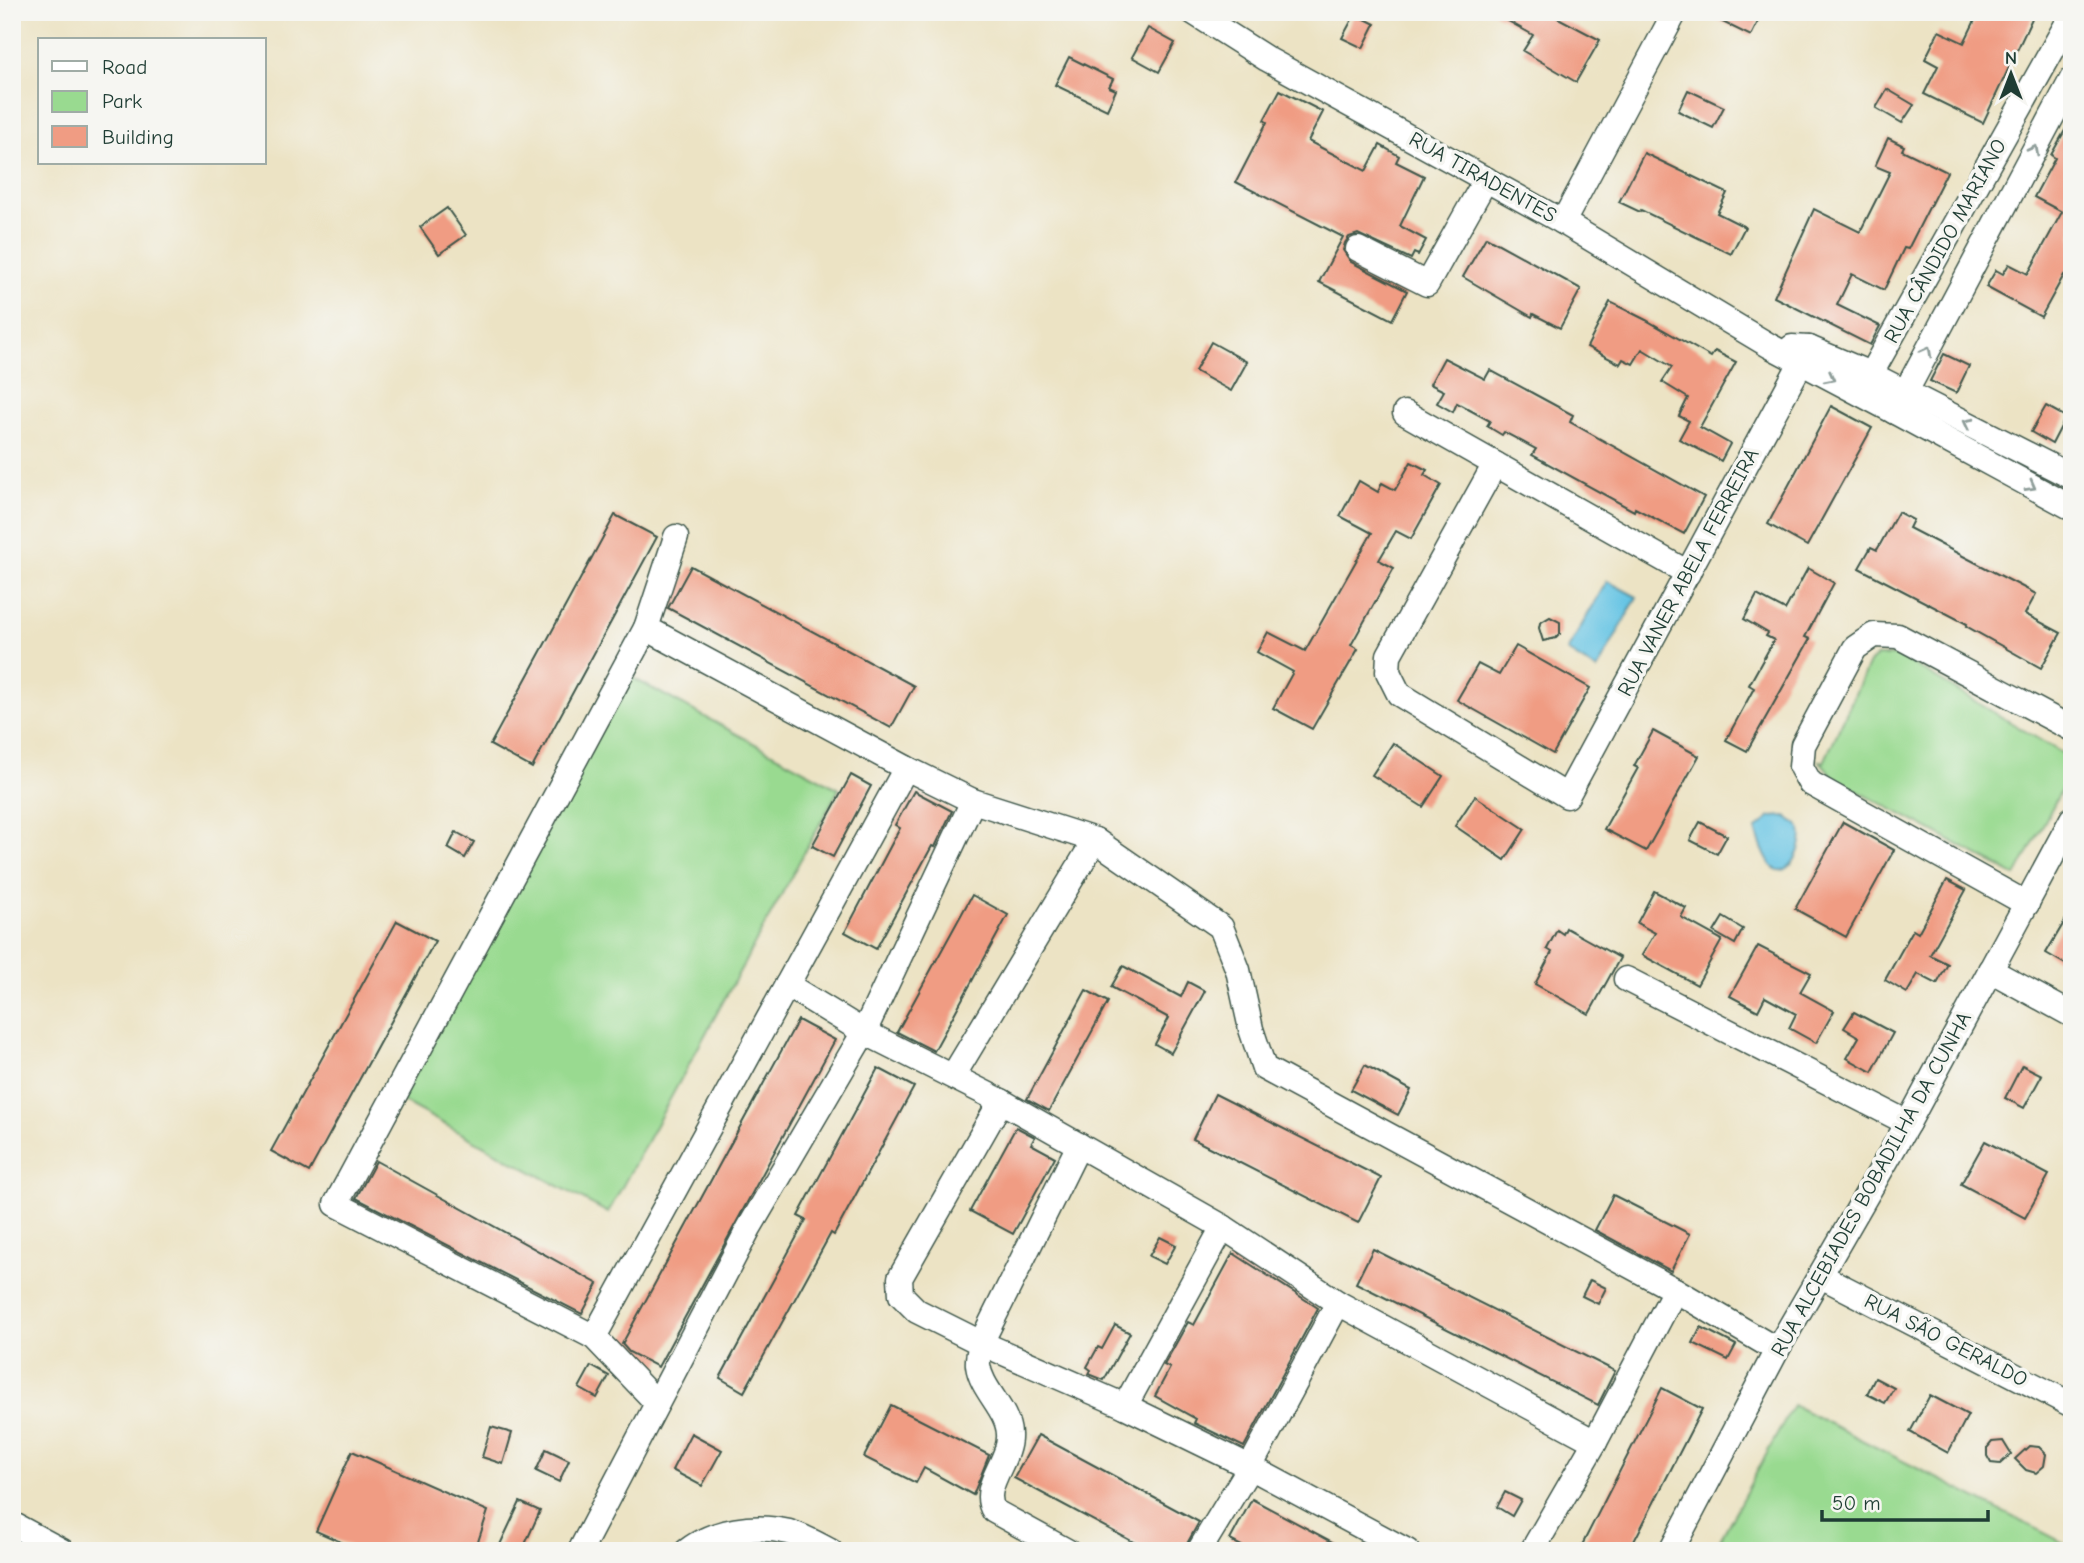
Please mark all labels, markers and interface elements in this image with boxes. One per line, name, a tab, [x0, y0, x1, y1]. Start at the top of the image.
legend	[38, 38, 266, 164]
north arrow	[1976, 38, 2046, 108]
text: N	[2005, 47, 2017, 69]
text: Road	[102, 55, 147, 79]
text: Park	[102, 89, 142, 113]
text: Building	[102, 125, 174, 149]
street label: RUA TIRADENTES	[1405, 127, 1561, 227]
street label: RUA CÂNDIDO MARIANO	[1879, 135, 2011, 347]
one-way arrow	[2026, 145, 2039, 157]
one-way arrow	[1919, 346, 1933, 358]
one-way arrow	[1823, 370, 1835, 384]
one-way arrow	[1963, 418, 1975, 432]
street label: RUA VANER ABELA FERREIRA	[1612, 444, 1764, 700]
one-way arrow	[2024, 478, 2036, 491]
street label: RUA ALCEBIADES BOBADILHA DA CUNHA	[1766, 1008, 1976, 1360]
street label: RUA SÃO GERALDO	[1860, 1288, 2032, 1392]
scale bar	[1822, 1479, 1988, 1523]
text: 50 m	[1832, 1491, 1881, 1515]

